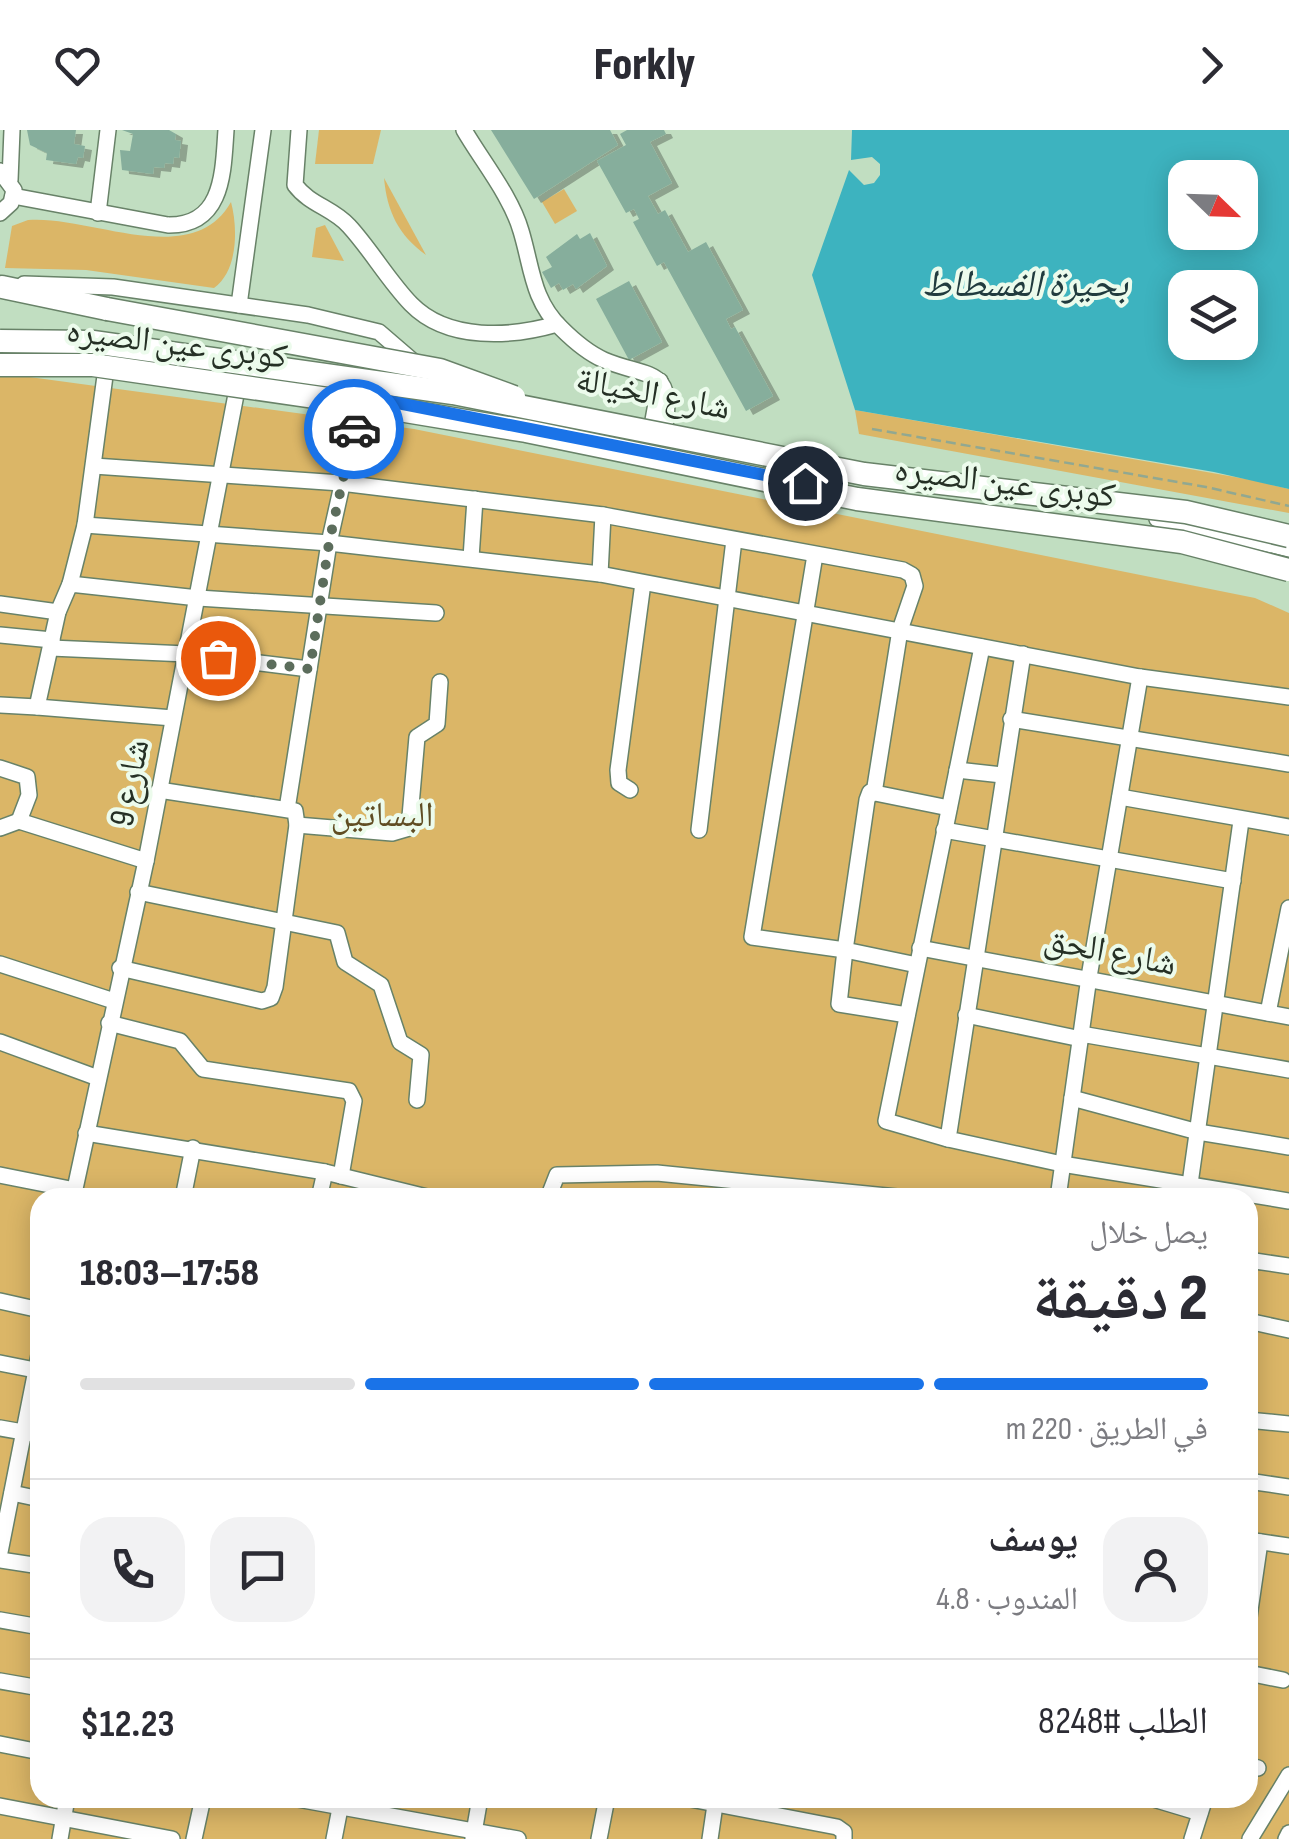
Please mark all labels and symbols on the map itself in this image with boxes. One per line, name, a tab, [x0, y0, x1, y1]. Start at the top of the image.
north arrow	[1168, 160, 1258, 250]
water label: بحيرة الفسطاط	[922, 262, 1129, 307]
street label: كوبرى عين الصيره	[64, 309, 290, 379]
street label: شارع الخيالة	[572, 358, 734, 430]
courier	[304, 379, 404, 479]
pin	[763, 441, 848, 526]
street label: كوبرى عين الصيره	[892, 448, 1118, 518]
pin	[176, 616, 261, 701]
street label: شارع 9	[101, 736, 159, 830]
park label: البساتين	[330, 794, 434, 837]
street label: شارع الحق	[1040, 918, 1180, 986]

